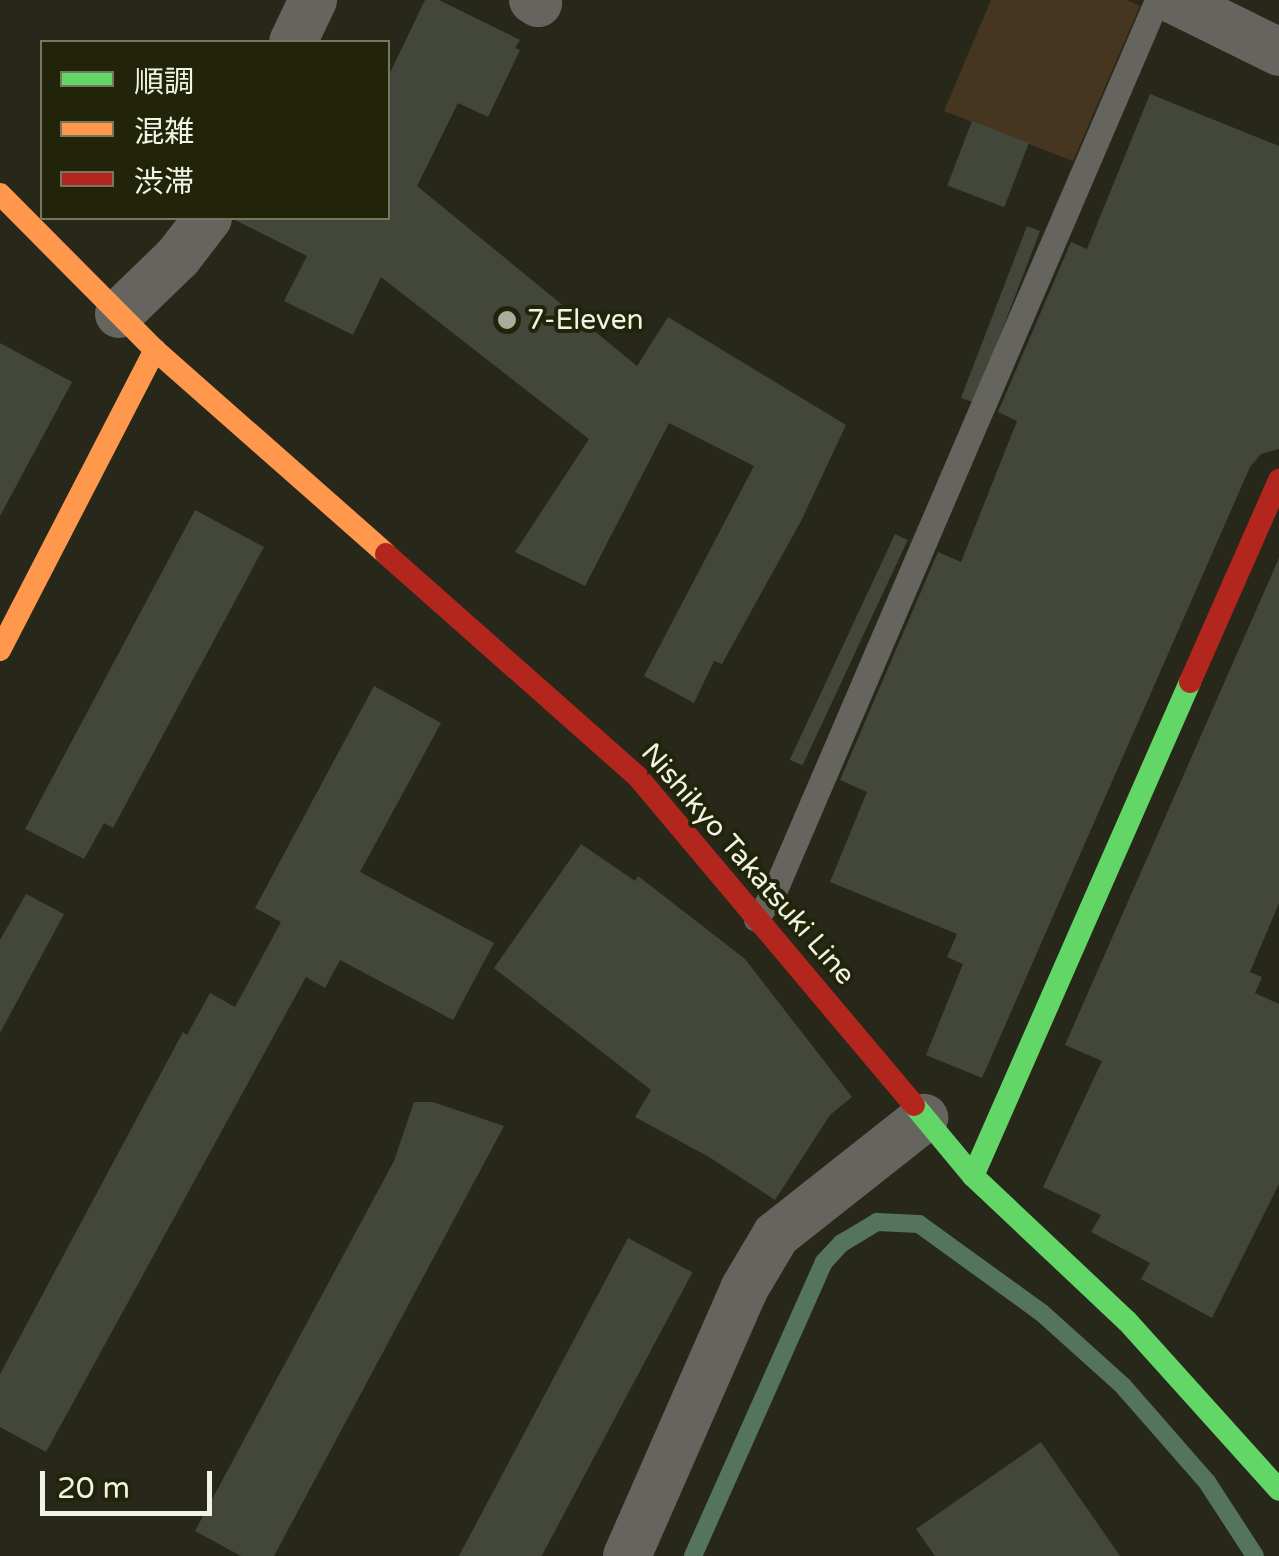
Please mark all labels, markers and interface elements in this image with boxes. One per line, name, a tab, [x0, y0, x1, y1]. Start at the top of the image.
legend	[40, 40, 390, 220]
text: 順調	[134, 64, 194, 101]
text: 混雑	[134, 114, 194, 151]
text: 渋滞	[134, 164, 194, 201]
place label: 7-Eleven	[527, 303, 644, 337]
marker: 7-Eleven	[496, 309, 518, 331]
street label: Nishikyo Takatsuki Line	[634, 736, 862, 992]
scale bar	[45, 1451, 218, 1513]
text: 20 m	[57, 1470, 130, 1507]

